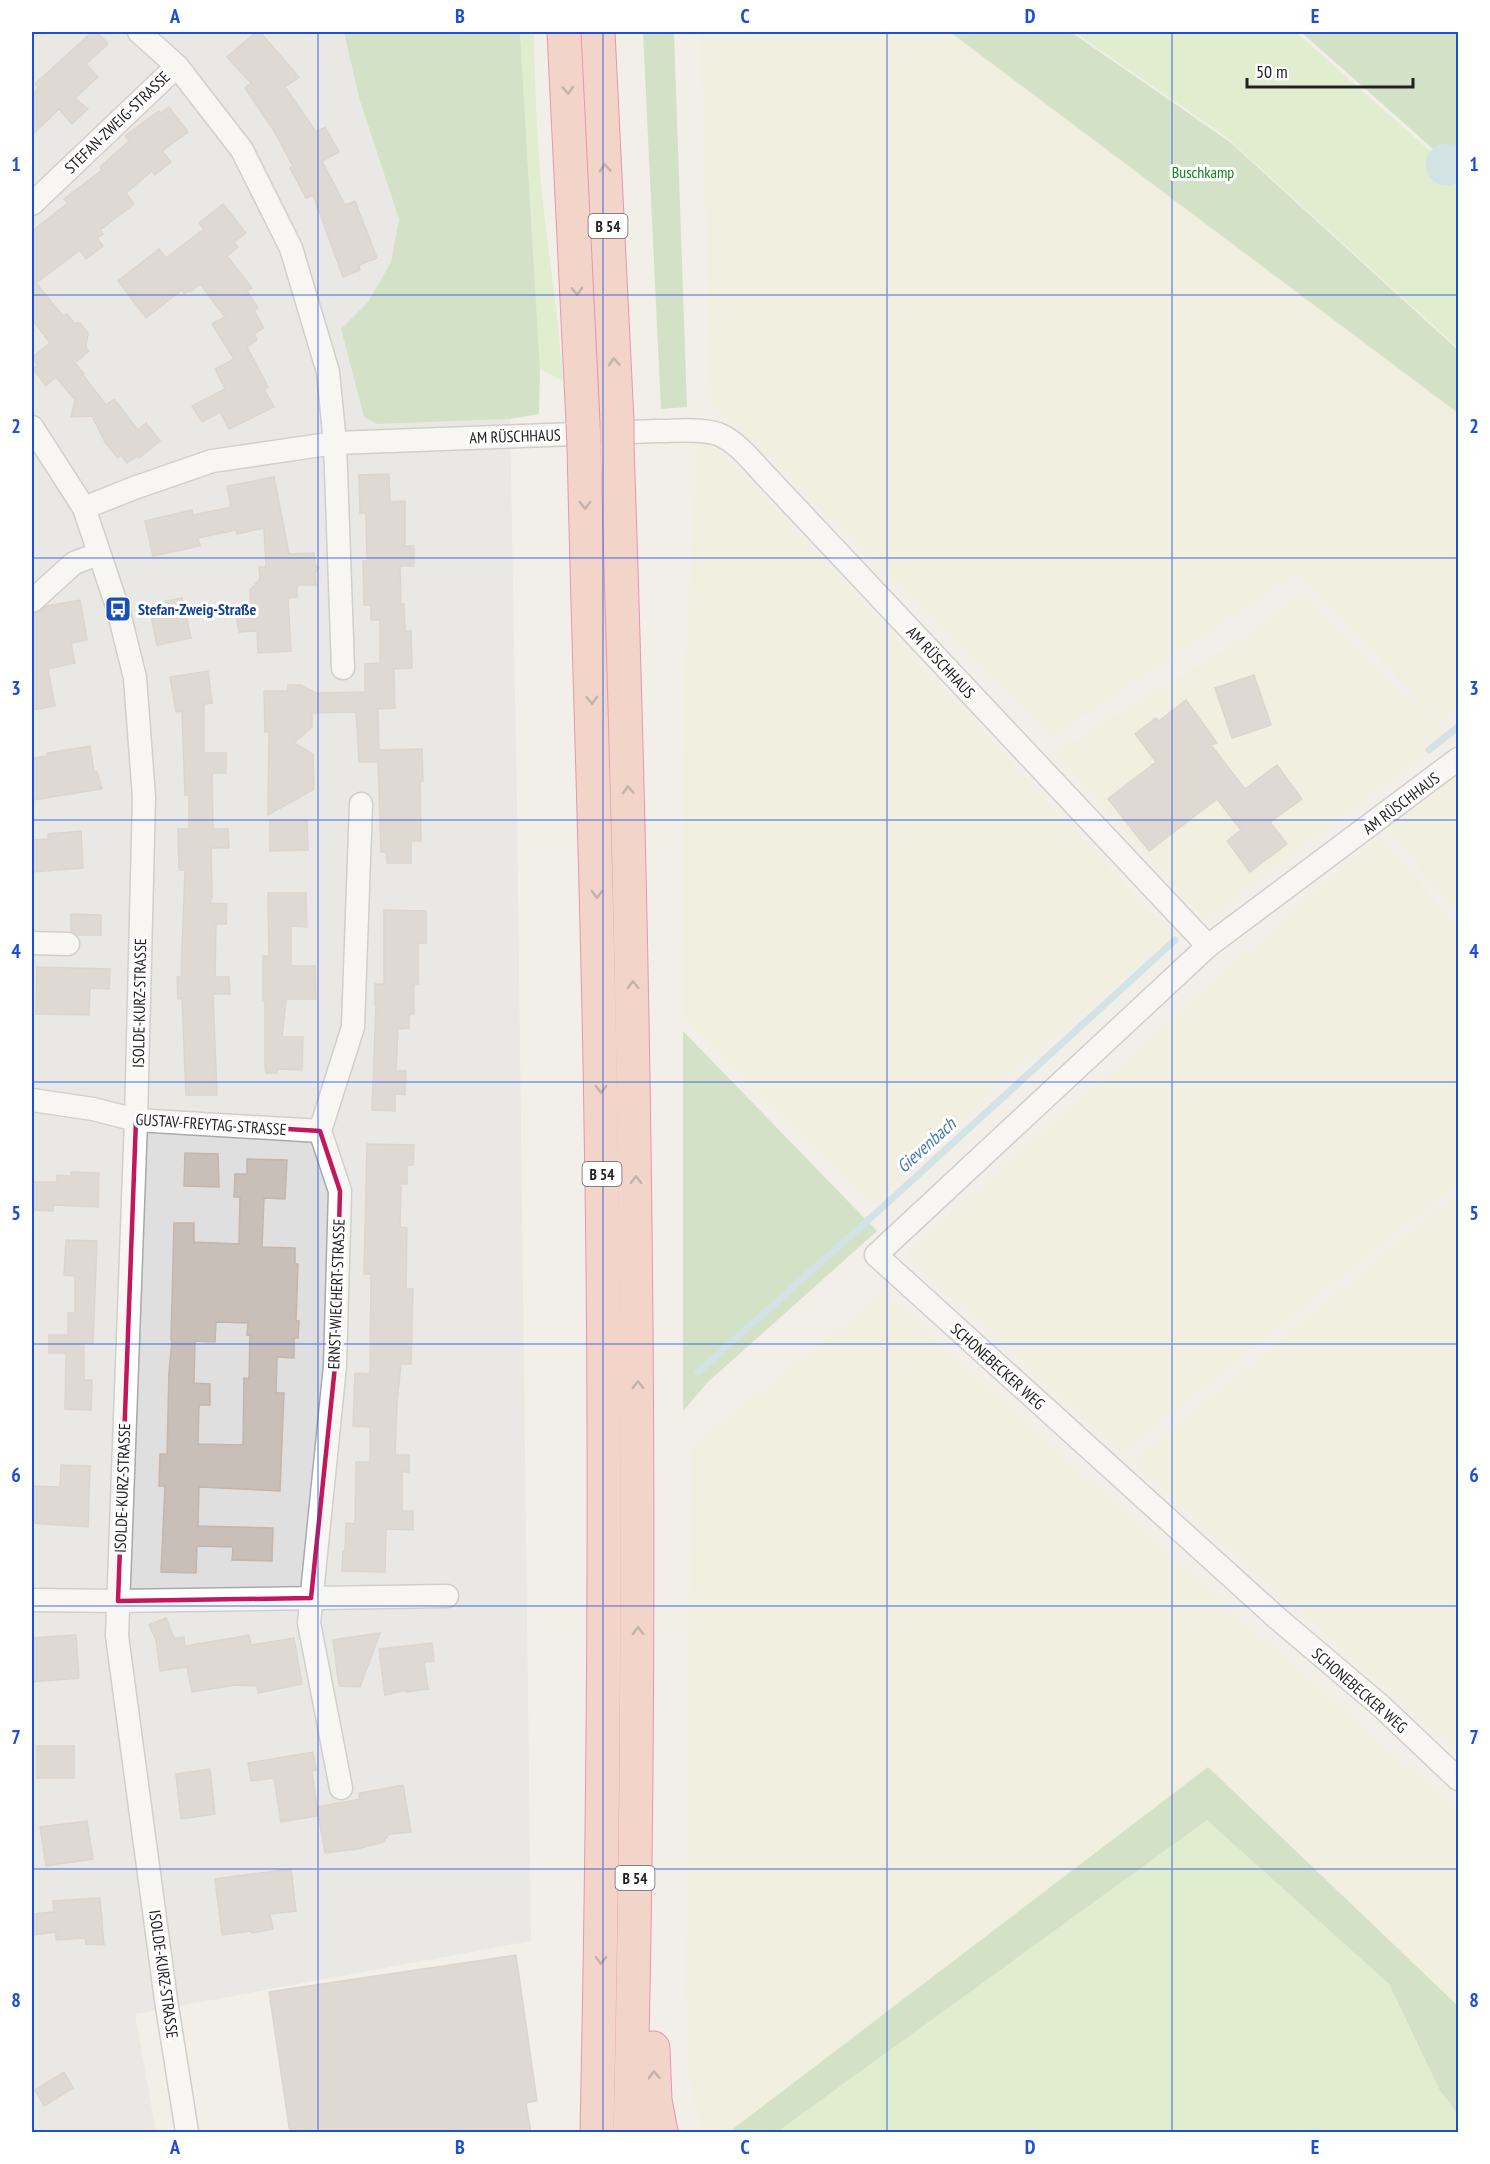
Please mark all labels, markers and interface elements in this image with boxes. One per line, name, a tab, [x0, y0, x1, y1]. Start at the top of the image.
text: A	[169, 3, 181, 29]
text: B	[455, 3, 465, 29]
text: C	[740, 3, 750, 29]
text: D	[1025, 3, 1036, 29]
text: E	[1311, 3, 1319, 29]
scale bar	[1247, 51, 1414, 89]
text: 50 m	[1256, 60, 1288, 83]
street label: STEFAN-ZWEIG-STRASSE	[60, 67, 174, 177]
one-way arrow	[561, 85, 574, 94]
text: 1	[11, 151, 21, 177]
text: 1	[1469, 151, 1479, 177]
park label: Buschkamp	[1172, 162, 1234, 182]
one-way arrow	[599, 163, 612, 172]
road number: B 54	[588, 214, 628, 238]
one-way arrow	[571, 287, 583, 296]
one-way arrow	[608, 358, 621, 367]
text: 2	[11, 413, 21, 439]
text: 2	[1469, 413, 1479, 439]
street label: AM RÜSCHHAUS	[469, 424, 561, 448]
one-way arrow	[579, 500, 592, 509]
bus stop icon: Stefan-Zweig-Straße	[103, 594, 133, 624]
place label: Stefan-Zweig-Straße	[138, 599, 257, 619]
street label: AM RÜSCHHAUS	[903, 622, 980, 702]
text: 3	[11, 675, 21, 701]
text: 3	[1469, 675, 1479, 701]
one-way arrow	[585, 695, 598, 704]
street label: AM RÜSCHHAUS	[1359, 767, 1444, 838]
one-way arrow	[622, 786, 635, 795]
one-way arrow	[591, 890, 603, 899]
text: 4	[11, 938, 21, 964]
street label: ISOLDE-KURZ-STRASSE	[128, 938, 150, 1068]
text: 4	[1469, 938, 1479, 964]
one-way arrow	[627, 981, 639, 990]
one-way arrow	[595, 1085, 607, 1094]
street label: GUSTAV-FREYTAG-STRASSE	[135, 1109, 287, 1139]
water label: Gievenbach	[892, 1112, 961, 1177]
road number: B 54	[582, 1162, 622, 1186]
one-way arrow	[630, 1176, 642, 1185]
text: 5	[11, 1200, 21, 1226]
text: 5	[1469, 1200, 1479, 1226]
street label: ERNST-WIECHERT-STRASSE	[323, 1218, 349, 1370]
street label: SCHONEBECKER WEG	[947, 1318, 1049, 1414]
one-way arrow	[631, 1380, 644, 1389]
street label: ISOLDE-KURZ-STRASSE	[110, 1423, 134, 1553]
text: 6	[11, 1462, 21, 1488]
text: 6	[1469, 1462, 1479, 1488]
one-way arrow	[632, 1626, 644, 1635]
street label: SCHONEBECKER WEG	[1308, 1643, 1412, 1737]
text: 7	[11, 1724, 21, 1750]
text: 7	[1469, 1724, 1479, 1750]
road number: B 54	[616, 1866, 654, 1890]
street label: ISOLDE-KURZ-STRASSE	[145, 1908, 183, 2040]
one-way arrow	[594, 1956, 607, 1965]
text: 8	[11, 1987, 21, 2013]
text: 8	[1469, 1987, 1479, 2013]
one-way arrow	[647, 2070, 660, 2079]
text: A	[169, 2134, 181, 2160]
text: B	[455, 2134, 465, 2160]
text: C	[740, 2134, 750, 2160]
text: D	[1025, 2134, 1036, 2160]
text: E	[1311, 2134, 1319, 2160]

